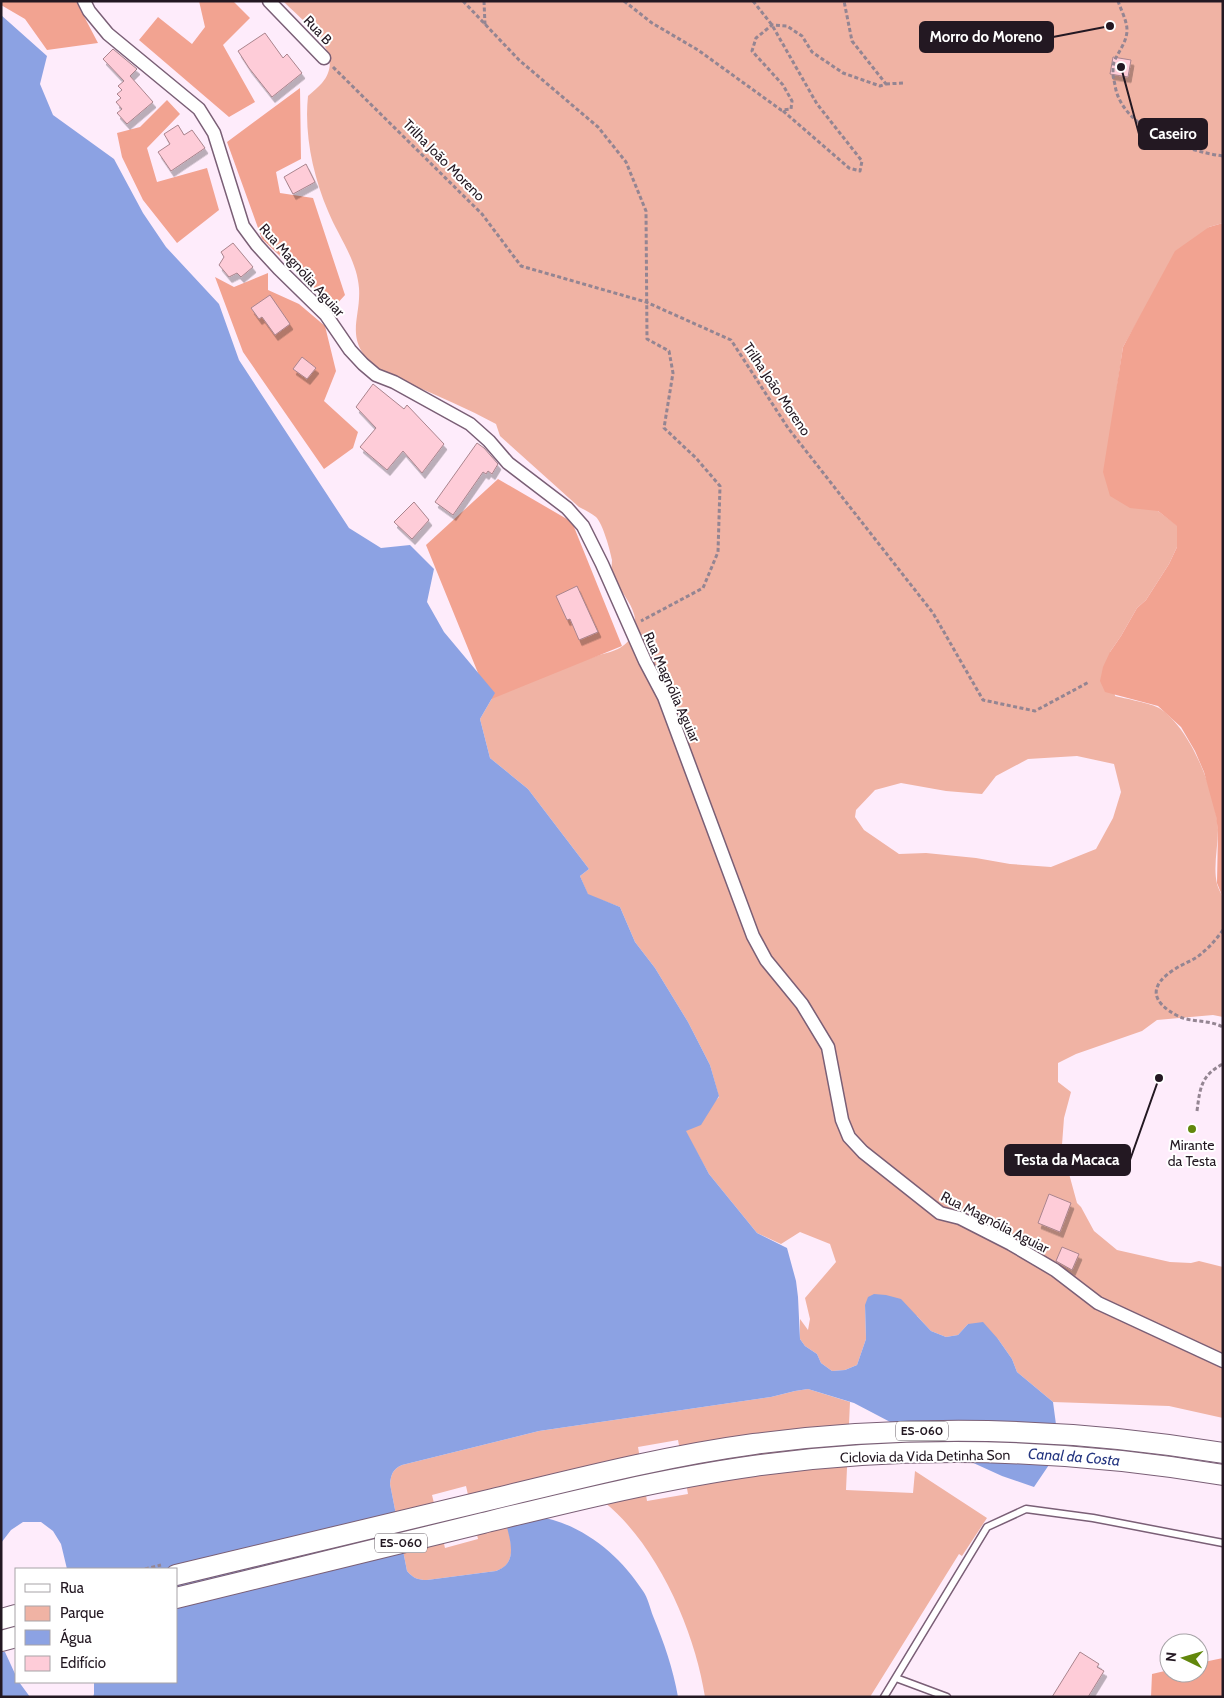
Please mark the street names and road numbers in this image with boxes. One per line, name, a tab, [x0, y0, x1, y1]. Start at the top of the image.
street label: Rua B	[300, 12, 336, 48]
street label: Trilha João Moreno	[399, 115, 489, 205]
street label: Rua Magnólia Aguiar	[255, 220, 349, 321]
street label: Trilha João Moreno	[739, 339, 815, 439]
street label: Rua Magnólia Aguiar	[640, 629, 705, 746]
street label: Rua Magnólia Aguiar	[938, 1187, 1053, 1257]
road number: ES-060	[896, 1422, 948, 1440]
street label: Ciclovia da Vida Detinha Son	[840, 1446, 1010, 1466]
road number: ES-060	[375, 1534, 427, 1552]

